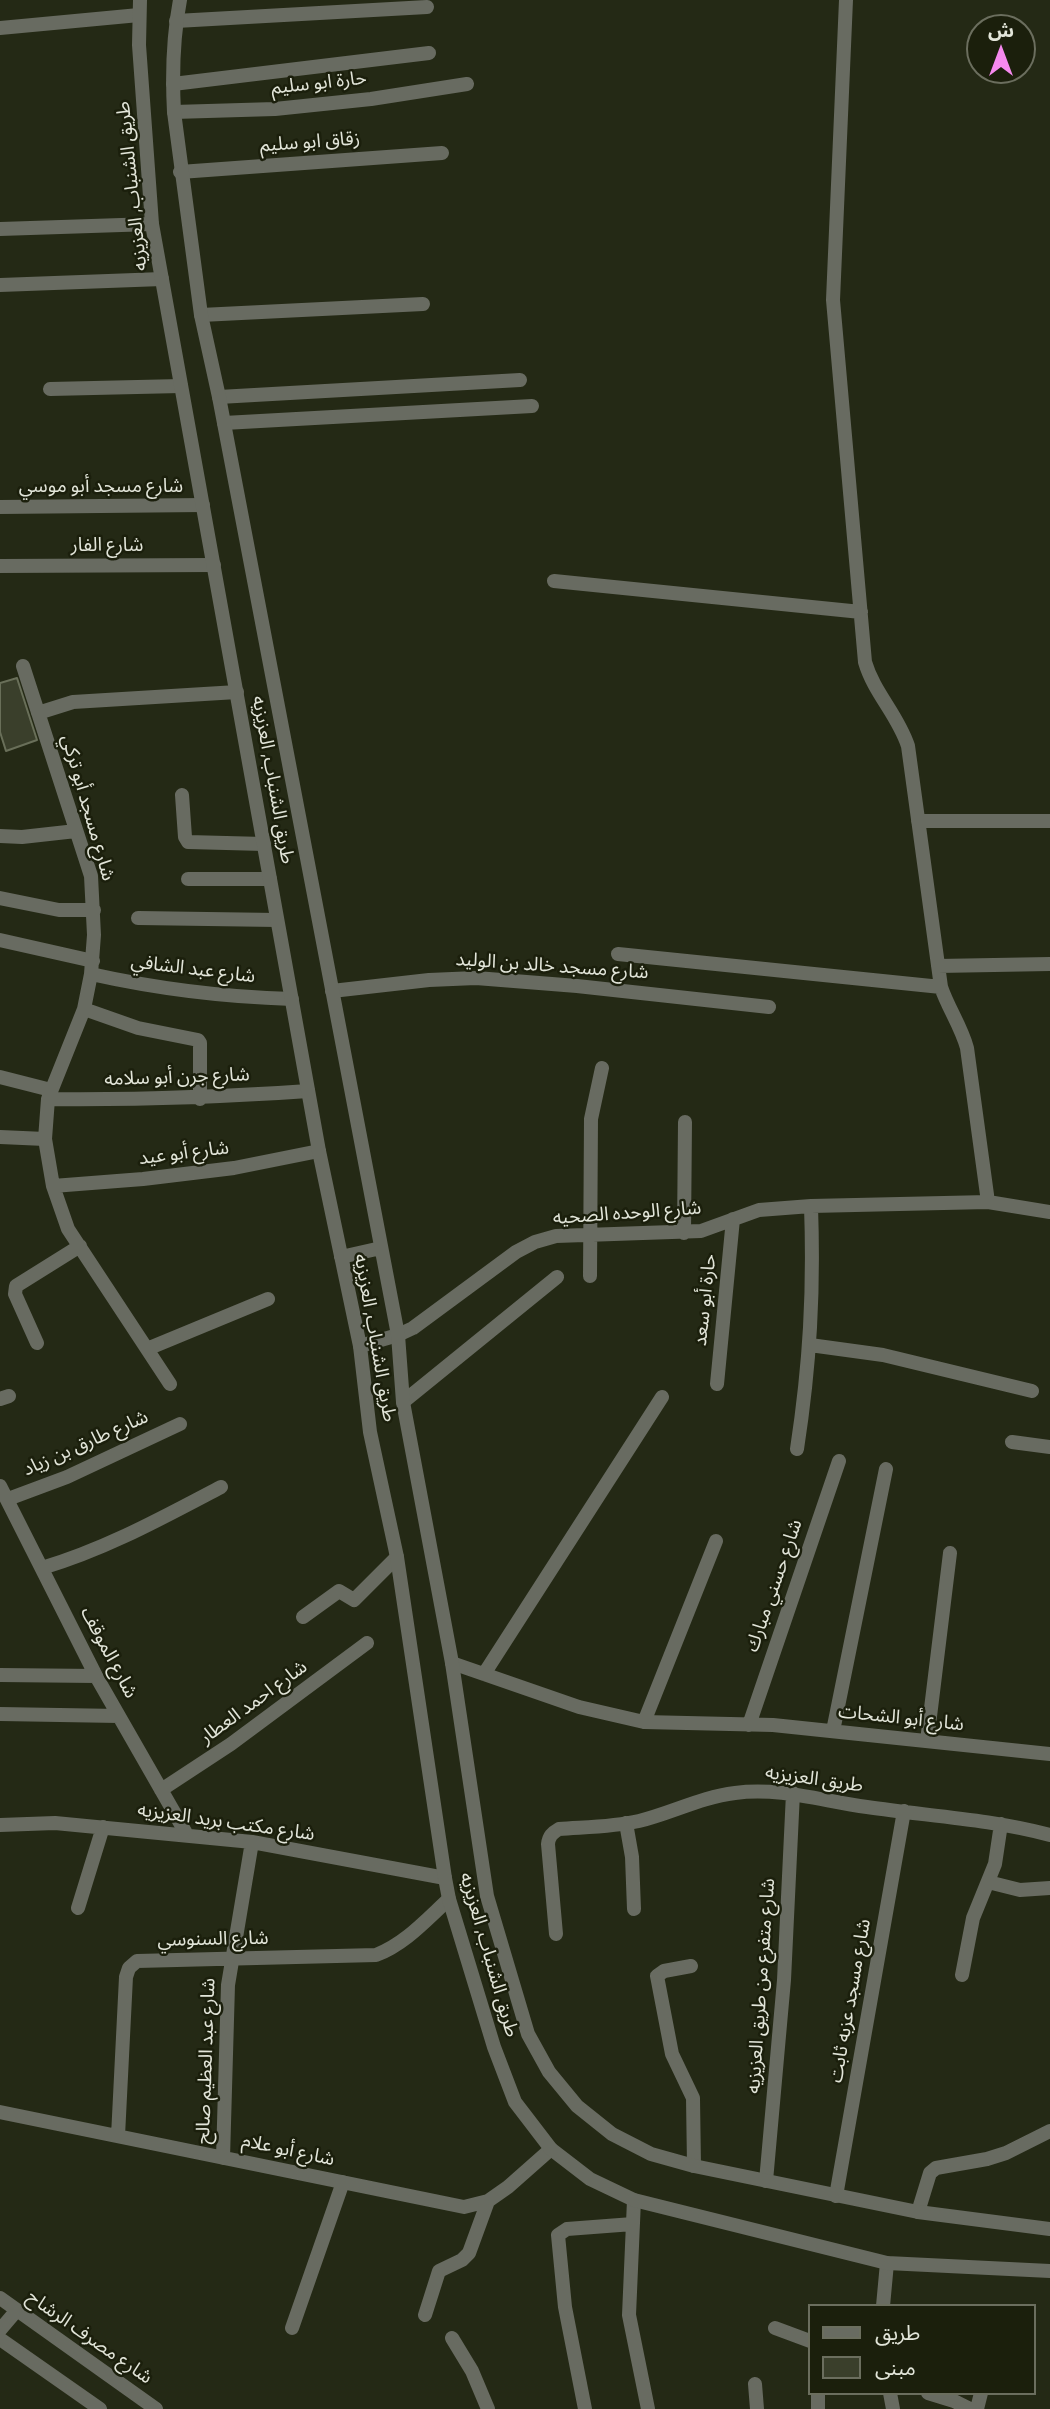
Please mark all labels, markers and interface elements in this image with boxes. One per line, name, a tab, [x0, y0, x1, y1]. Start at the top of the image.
north arrow	[966, 14, 1036, 84]
text: ش	[988, 15, 1014, 44]
street label: حارة ابو سليم	[270, 68, 368, 100]
street label: طريق الشنباب, العزيزيه	[113, 100, 153, 272]
street label: زقاق ابو سليم	[259, 128, 361, 158]
street label: شارع مسجد أبو موسي	[19, 476, 183, 498]
street label: شارع الفار	[71, 535, 143, 557]
street label: طريق الشنباب, العزيزيه	[246, 694, 298, 866]
street label: شارع مسجد أبو تركي	[55, 732, 119, 884]
street label: شارع مسجد خالد بن الوليد	[455, 949, 649, 985]
street label: شارع عبد الشافي	[129, 951, 257, 989]
street label: شارع جرن أبو سلامه	[104, 1064, 250, 1092]
street label: شارع أبو عيد	[138, 1137, 230, 1171]
street label: شارع الوحده الصحيه	[552, 1197, 702, 1231]
street label: طريق الشنباب, العزيزيه	[348, 1252, 400, 1424]
street label: حارة أبو سعد	[690, 1253, 722, 1347]
street label: شارع طارق بن زياد	[20, 1406, 152, 1482]
street label: شارع حسني مبارك	[742, 1517, 808, 1655]
street label: شارع الموقف	[74, 1604, 142, 1702]
street label: شارع احمد العطار	[196, 1656, 312, 1750]
street label: شارع أبو الشحات	[837, 1701, 965, 1737]
street label: طريق العزيزيه	[763, 1762, 865, 1798]
street label: شارع مكتب بريد العزيزيه	[136, 1799, 316, 1847]
street label: طريق الشنباب, العزيزيه	[454, 1870, 522, 2040]
street label: شارع متفرع من طريق العزيزيه	[743, 1878, 781, 2094]
street label: شارع مسجد عزبه ثابت	[825, 1917, 877, 2085]
street label: شارع السنوسي	[157, 1928, 269, 1952]
street label: شارع عبد العظيم صالح	[193, 1977, 221, 2145]
street label: شارع أبو علام	[240, 2130, 336, 2172]
street label: شارع مصرف الرشاح	[22, 2286, 156, 2390]
legend	[808, 2304, 1036, 2395]
text: طريق	[875, 2316, 920, 2348]
text: مبنى	[875, 2351, 916, 2383]

